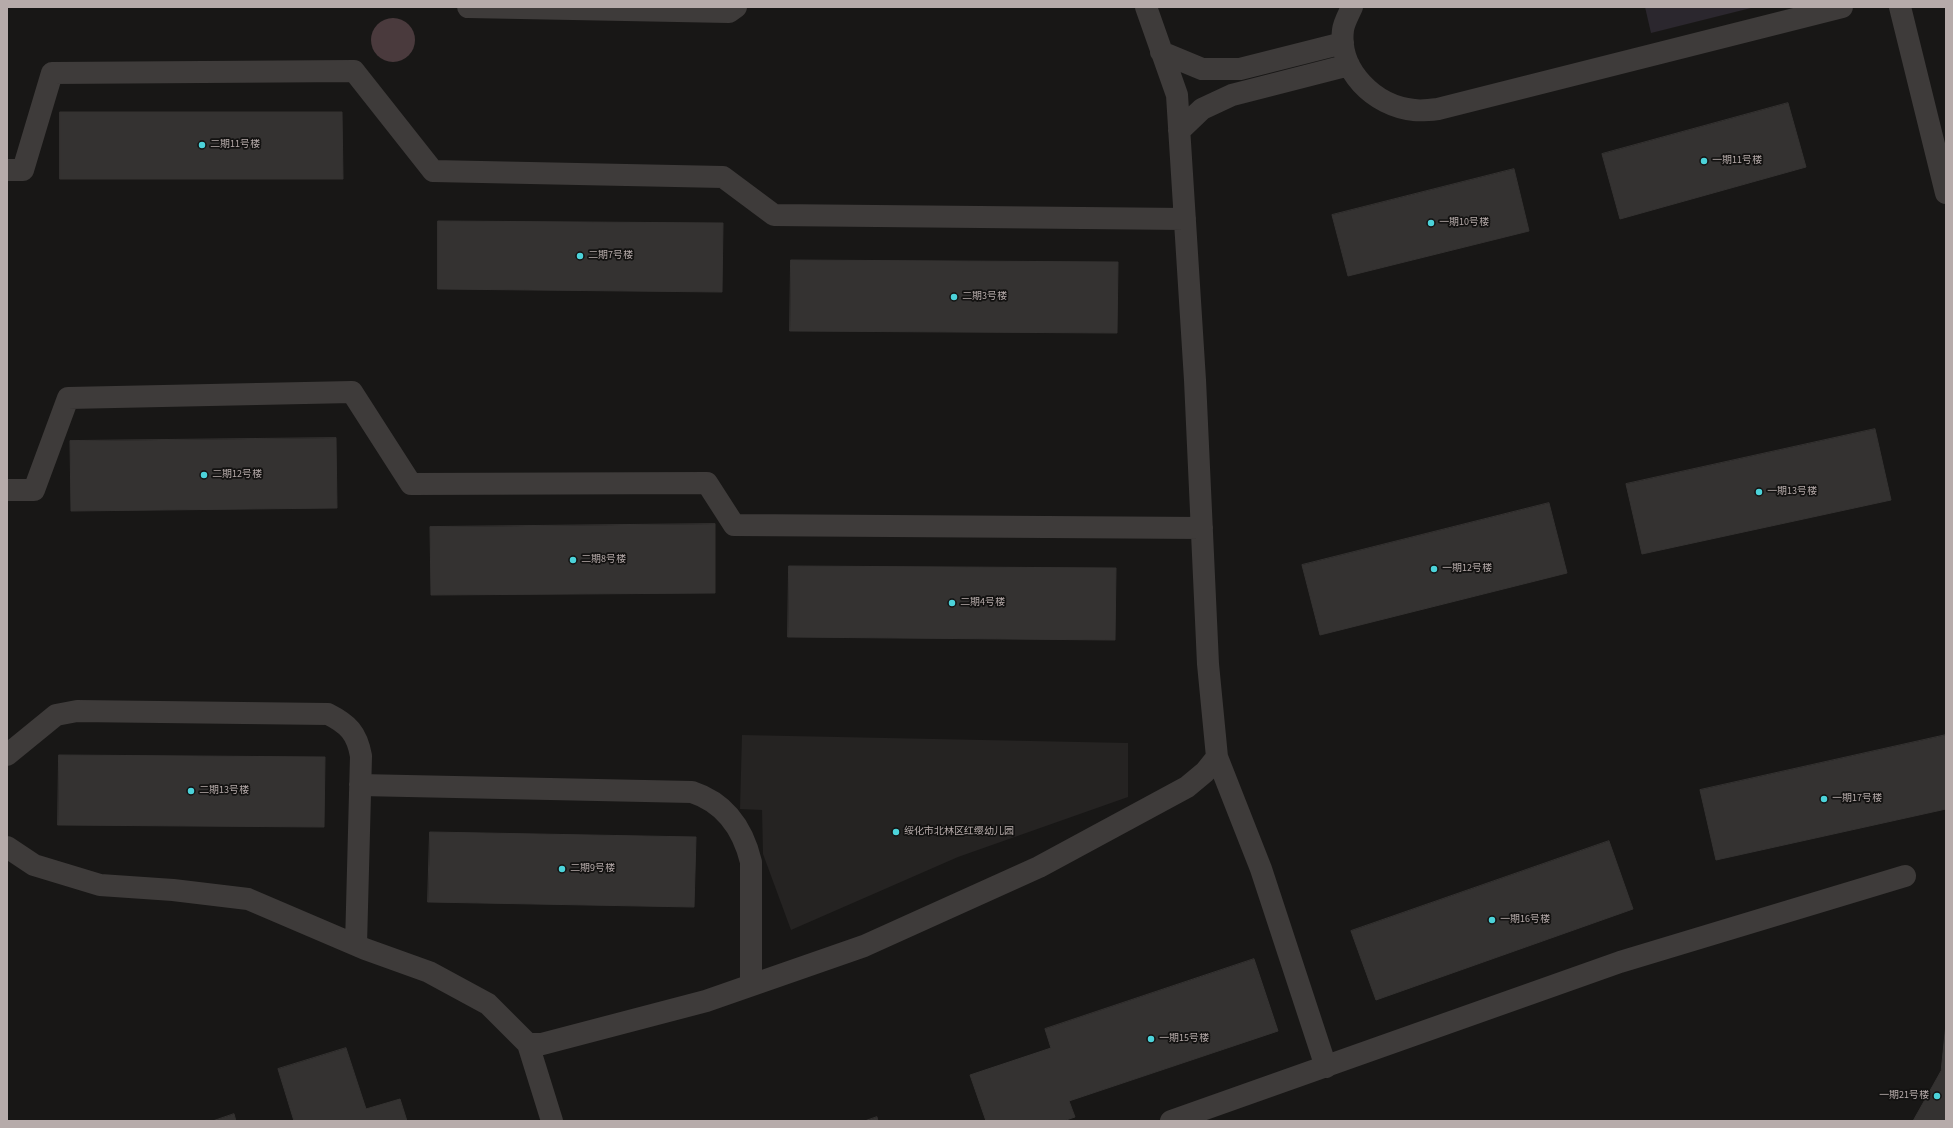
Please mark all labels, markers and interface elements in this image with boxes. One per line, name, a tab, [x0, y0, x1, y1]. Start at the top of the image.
place label: 二期11号楼	[210, 139, 260, 151]
marker: 二期11号楼	[197, 140, 207, 150]
place label: 一期11号楼	[1712, 155, 1762, 167]
marker: 一期11号楼	[1699, 156, 1709, 166]
place label: 一期10号楼	[1439, 217, 1489, 229]
marker: 一期10号楼	[1426, 218, 1436, 228]
place label: 二期7号楼	[588, 250, 633, 262]
marker: 二期7号楼	[575, 251, 585, 261]
place label: 二期3号楼	[962, 291, 1007, 303]
marker: 二期3号楼	[949, 292, 959, 302]
place label: 二期12号楼	[212, 469, 262, 481]
marker: 二期12号楼	[199, 470, 209, 480]
place label: 一期13号楼	[1767, 486, 1817, 498]
marker: 一期13号楼	[1754, 487, 1764, 497]
place label: 二期8号楼	[581, 554, 626, 566]
marker: 二期8号楼	[568, 555, 578, 565]
place label: 一期12号楼	[1442, 563, 1492, 575]
marker: 一期12号楼	[1429, 564, 1439, 574]
place label: 二期4号楼	[960, 597, 1005, 609]
marker: 二期4号楼	[947, 598, 957, 608]
place label: 二期13号楼	[199, 785, 249, 797]
marker: 二期13号楼	[186, 786, 196, 796]
place label: 一期17号楼	[1832, 793, 1882, 805]
marker: 一期17号楼	[1819, 794, 1829, 804]
place label: 绥化市北林区红缨幼儿园	[904, 826, 1014, 838]
marker: 绥化市北林区红缨幼儿园	[891, 827, 901, 837]
place label: 二期9号楼	[570, 863, 615, 875]
marker: 二期9号楼	[557, 864, 567, 874]
place label: 一期16号楼	[1500, 914, 1550, 926]
marker: 一期16号楼	[1487, 915, 1497, 925]
place label: 一期15号楼	[1159, 1033, 1209, 1045]
marker: 一期15号楼	[1146, 1034, 1156, 1044]
place label: 一期21号楼	[1879, 1090, 1929, 1102]
marker: 一期21号楼	[1932, 1091, 1942, 1101]

